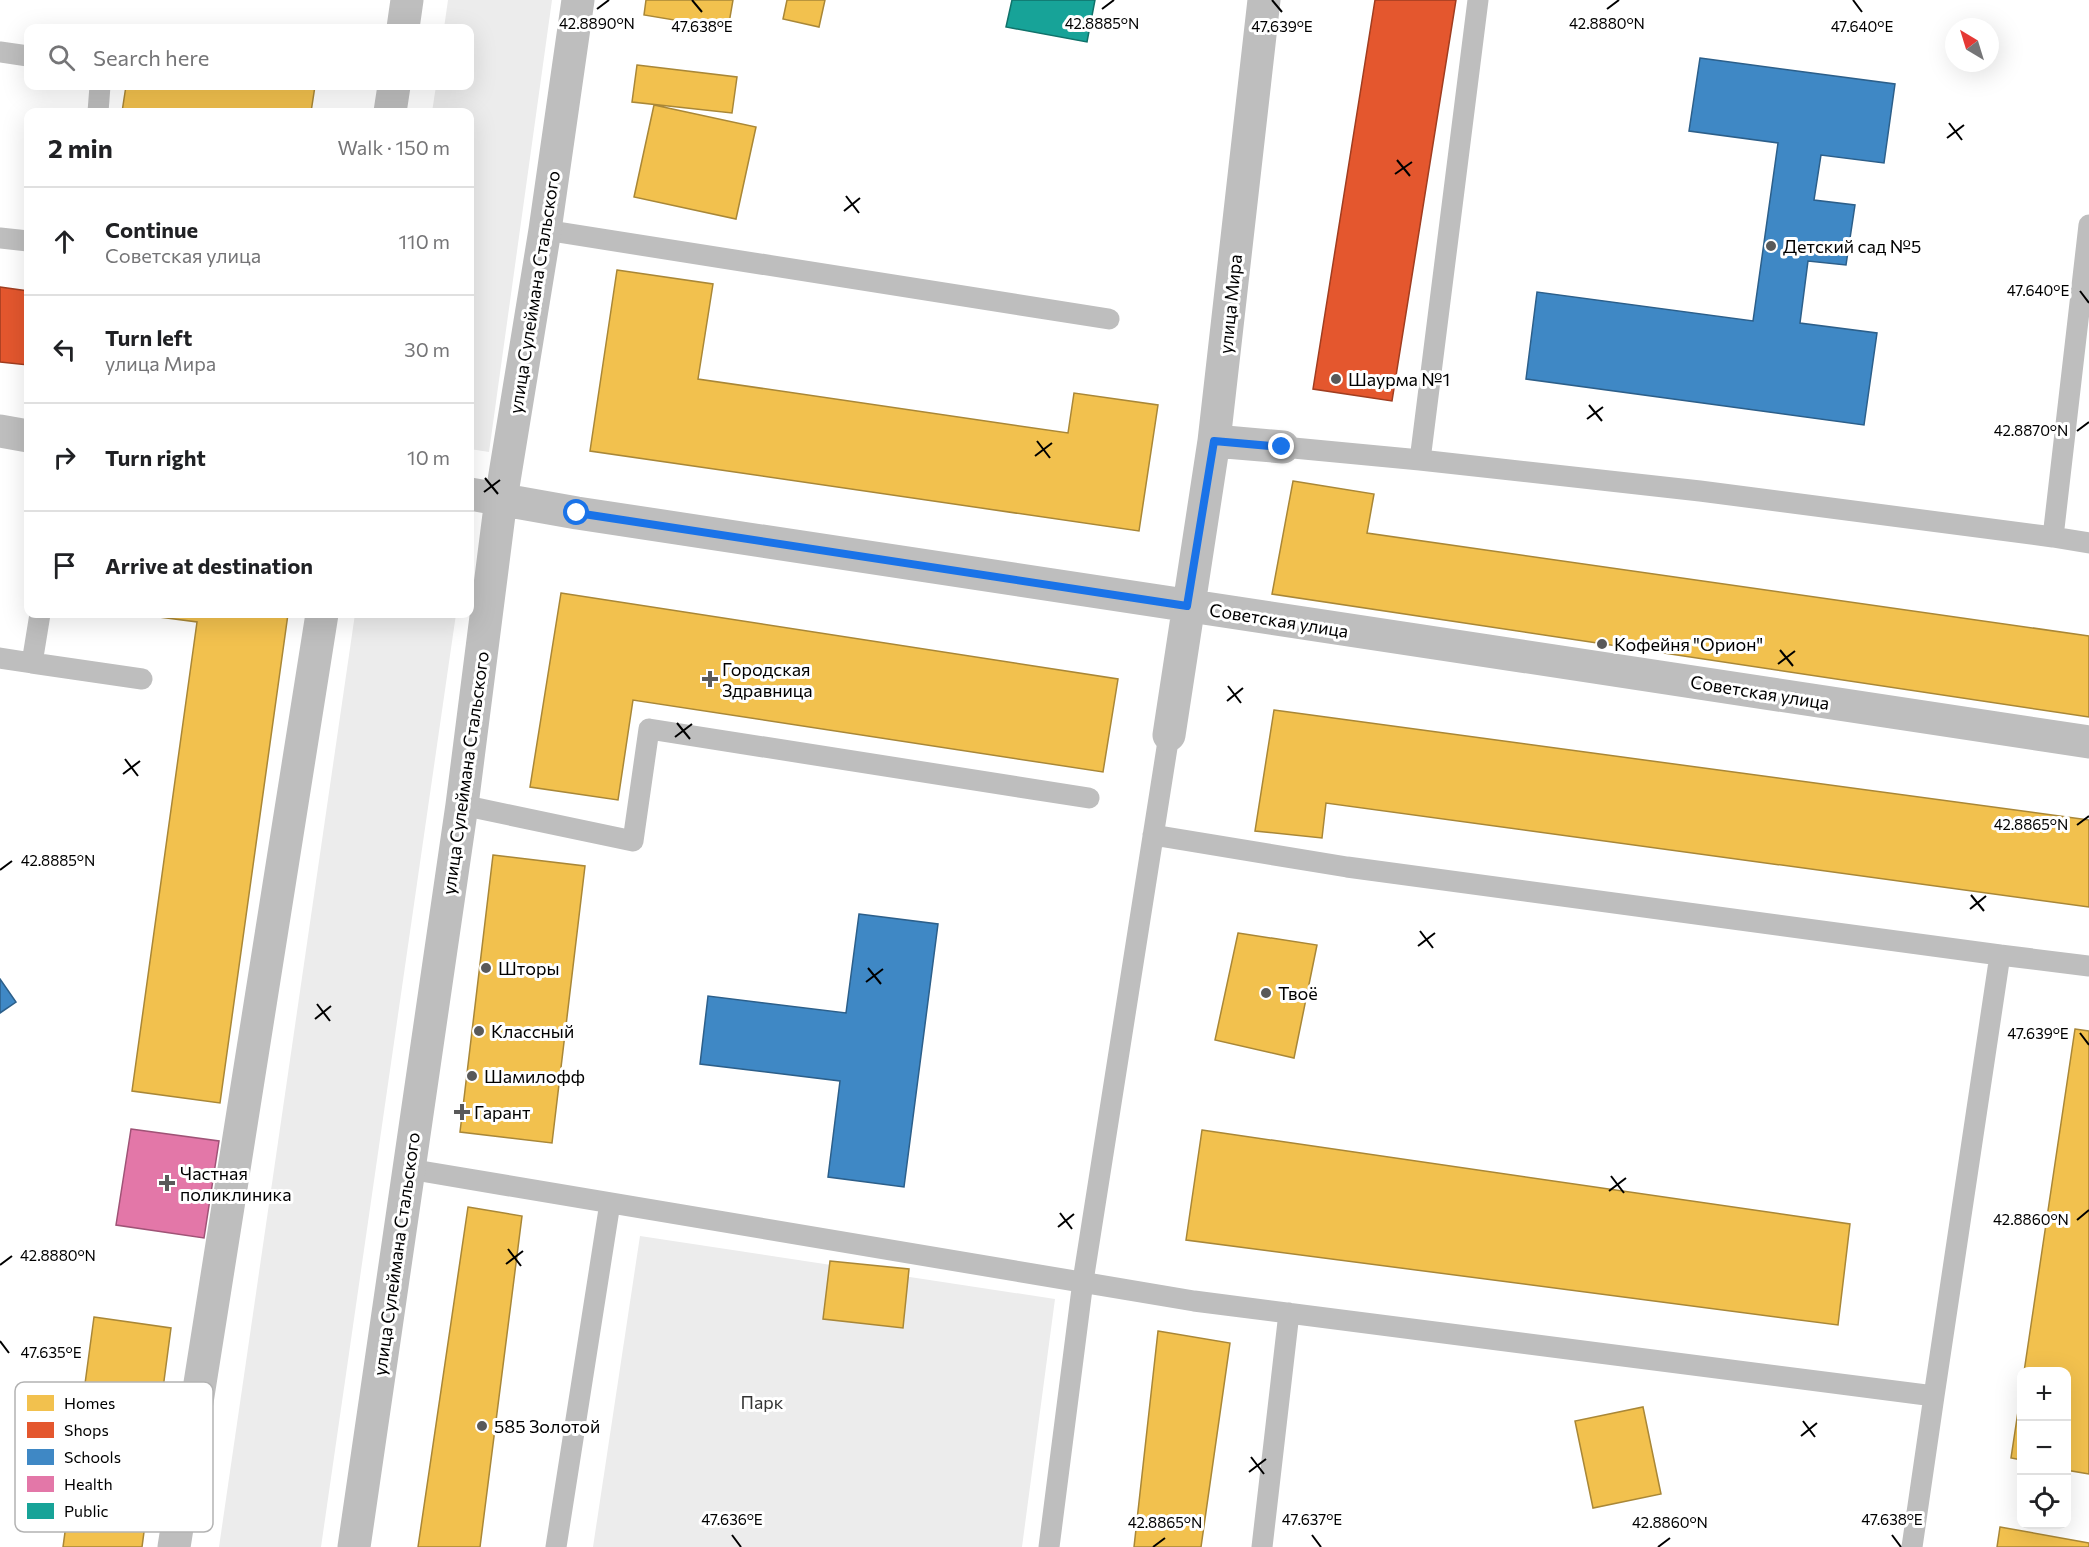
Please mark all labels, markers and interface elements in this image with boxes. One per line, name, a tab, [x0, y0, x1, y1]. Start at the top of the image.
text: 42.8890°N	[559, 14, 635, 32]
text: 42.8885°N	[1065, 14, 1139, 32]
text: 42.8880°N	[1569, 14, 1645, 32]
text: 47.638°E	[671, 17, 733, 35]
text: 47.639°E	[1251, 17, 1313, 35]
text: 47.640°E	[1831, 17, 1893, 35]
north arrow	[1945, 18, 1999, 72]
search box	[24, 24, 474, 90]
icon: search	[45, 41, 78, 74]
text: Search here	[93, 44, 209, 71]
text: 2 min	[48, 132, 113, 163]
text: Walk · 150 m	[338, 135, 450, 159]
street label: улица Сулеймана Стальского	[504, 169, 564, 415]
text: Continue	[105, 216, 198, 243]
icon: ahead	[48, 225, 81, 258]
text: 110 m	[399, 229, 450, 253]
place label: Детский сад №5	[1783, 235, 1921, 257]
marker: Детский сад №5	[1764, 239, 1778, 253]
text: Советская улица	[105, 243, 261, 267]
street label: улица Мира	[1214, 253, 1246, 355]
text: 47.640°E	[2007, 281, 2069, 299]
text: Turn left	[105, 324, 192, 351]
icon: left	[48, 333, 81, 366]
text: 30 m	[404, 337, 450, 361]
text: улица Мира	[105, 351, 216, 375]
place label: Шаурма №1	[1348, 368, 1450, 390]
marker: Шаурма №1	[1329, 372, 1343, 386]
text: 42.8870°N	[1994, 421, 2068, 439]
route end	[1268, 433, 1294, 459]
icon: right	[48, 441, 81, 474]
text: Turn right	[105, 444, 206, 471]
text: 10 m	[407, 445, 450, 469]
route start	[563, 499, 589, 525]
icon: arrive	[48, 549, 81, 582]
text: Arrive at destination	[105, 552, 313, 579]
street label: Советская улица	[1208, 598, 1350, 642]
place label: Кофейня "Орион"	[1614, 633, 1763, 655]
marker: Кофейня "Орион"	[1595, 637, 1609, 651]
street label: улица Сулеймана Стальского	[437, 650, 493, 896]
place label: Городская Здравница	[722, 658, 813, 701]
street label: Советская улица	[1689, 670, 1831, 714]
marker: Городская Здравница	[703, 672, 717, 686]
text: 42.8865°N	[1994, 815, 2068, 833]
text: 42.8885°N	[21, 851, 95, 869]
place label: Шторы	[498, 957, 559, 979]
marker: Шторы	[479, 961, 493, 975]
place label: Твоё	[1278, 982, 1318, 1004]
marker: Твоё	[1259, 986, 1273, 1000]
place label: Классный	[491, 1020, 574, 1042]
marker: Классный	[472, 1024, 486, 1038]
text: 47.639°E	[2007, 1024, 2069, 1042]
place label: Шамилофф	[484, 1065, 585, 1087]
marker: Шамилофф	[465, 1069, 479, 1083]
place label: Гарант	[474, 1101, 531, 1123]
marker: Гарант	[455, 1105, 469, 1119]
street label: улица Сулеймана Стальского	[368, 1131, 424, 1377]
place label: Частная поликлиника	[180, 1162, 291, 1205]
marker: Частная поликлиника	[158, 1174, 176, 1192]
text: 42.8860°N	[1993, 1210, 2069, 1228]
text: 42.8880°N	[20, 1246, 96, 1264]
text: 47.635°E	[20, 1343, 82, 1361]
map controls	[2017, 1367, 2071, 1529]
button: +	[2017, 1367, 2071, 1421]
legend	[15, 1382, 213, 1532]
park label: Парк	[741, 1391, 784, 1413]
text: Homes	[64, 1393, 115, 1412]
place label: 585 Золотой	[494, 1415, 600, 1437]
marker: 585 Золотой	[475, 1419, 489, 1433]
text: Shops	[64, 1420, 109, 1439]
button: −	[2017, 1421, 2071, 1475]
text: Schools	[64, 1447, 121, 1466]
text: Health	[64, 1474, 113, 1493]
button: locate	[2017, 1475, 2071, 1529]
text: Public	[64, 1501, 109, 1520]
text: 47.636°E	[701, 1510, 763, 1528]
text: 47.637°E	[1282, 1510, 1342, 1528]
text: 47.638°E	[1861, 1510, 1923, 1528]
text: 42.8865°N	[1128, 1513, 1202, 1531]
text: 42.8860°N	[1632, 1513, 1708, 1531]

